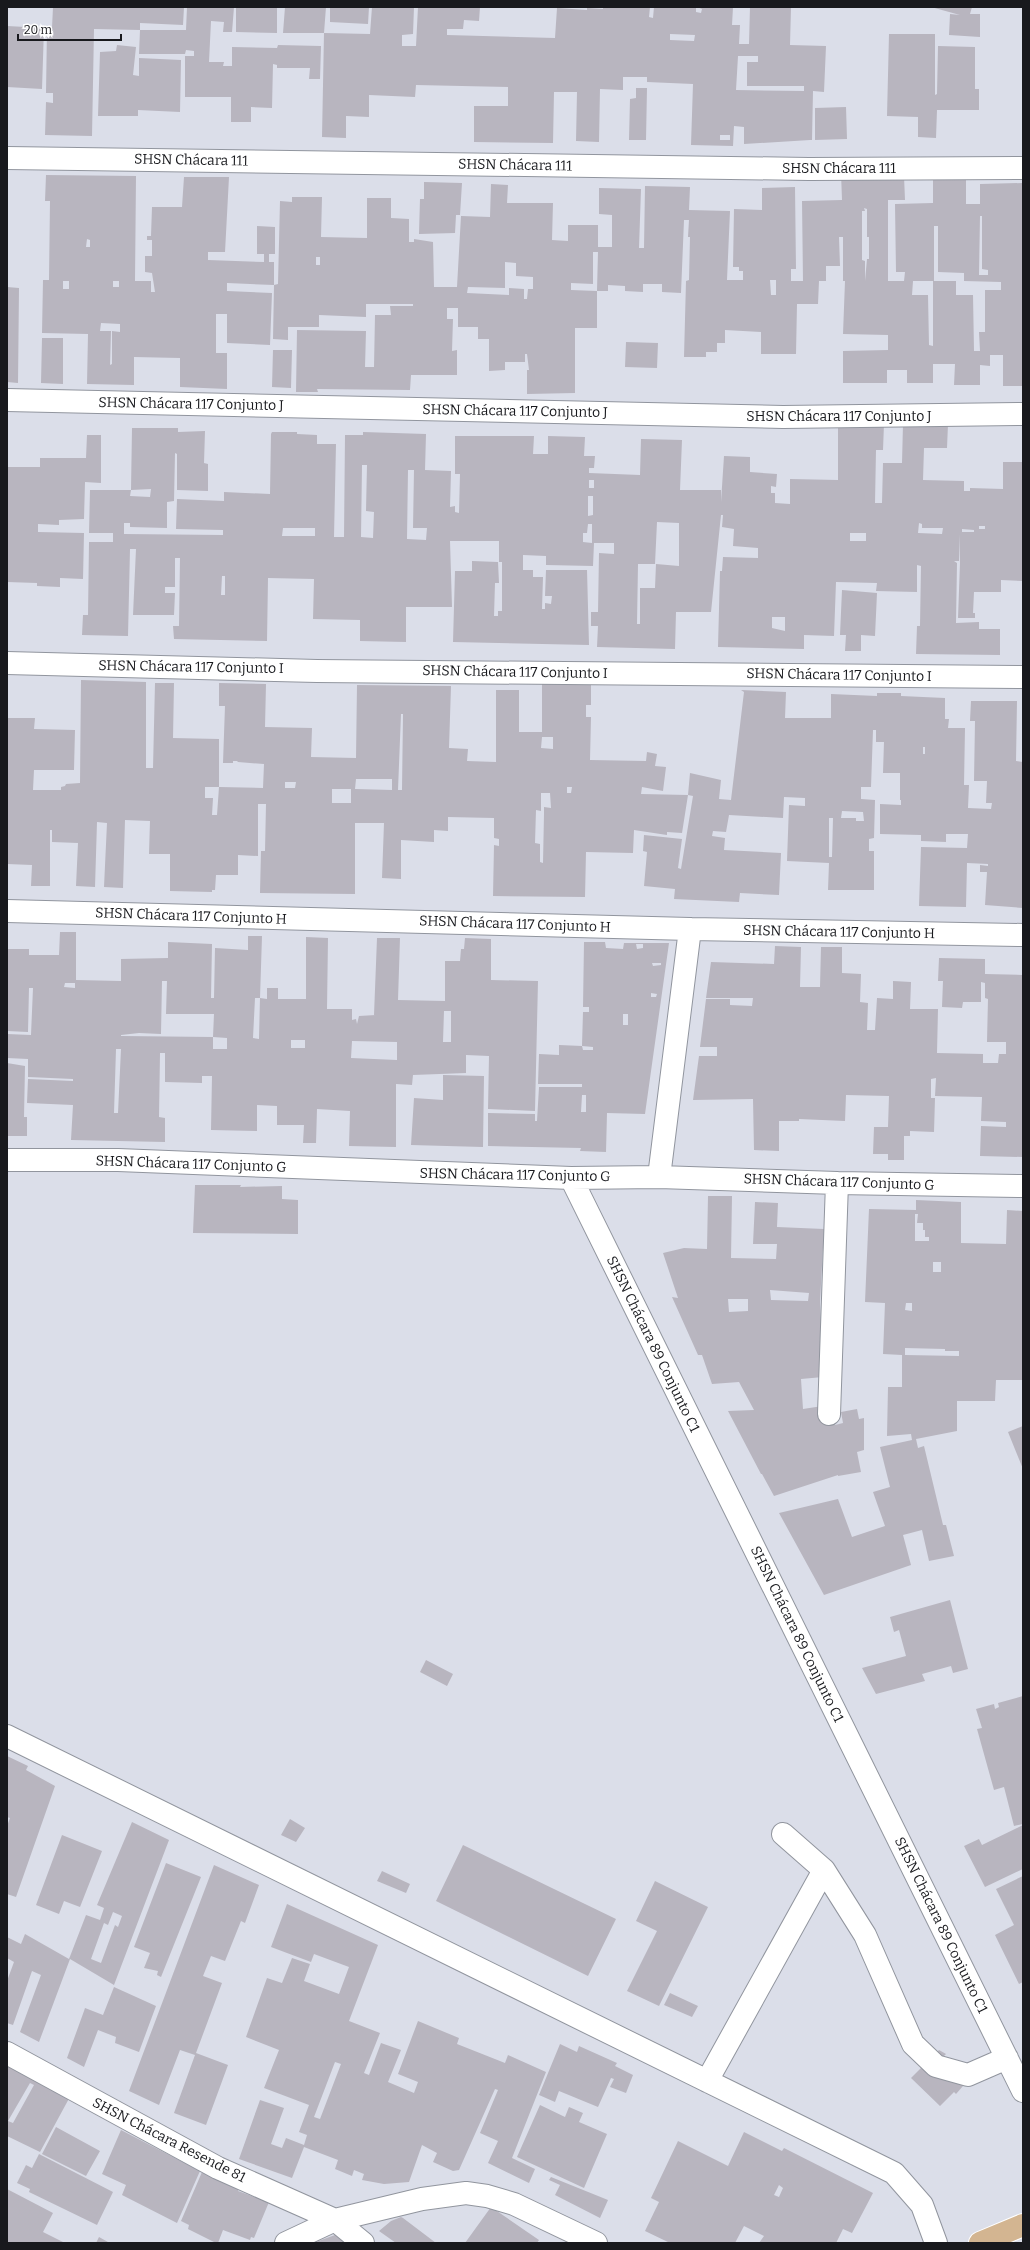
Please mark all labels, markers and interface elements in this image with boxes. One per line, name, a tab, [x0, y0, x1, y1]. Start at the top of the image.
scale bar	[18, 16, 121, 42]
text: 20 m	[24, 23, 53, 37]
street label: SHSN Chácara 111	[134, 151, 248, 169]
street label: SHSN Chácara 111	[458, 156, 572, 174]
street label: SHSN Chácara 111	[782, 160, 896, 177]
street label: SHSN Chácara 117 Conjunto J	[98, 394, 284, 414]
street label: SHSN Chácara 117 Conjunto J	[422, 401, 608, 421]
street label: SHSN Chácara 117 Conjunto J	[746, 408, 932, 425]
street label: SHSN Chácara 117 Conjunto I	[98, 657, 284, 677]
street label: SHSN Chácara 117 Conjunto I	[422, 662, 608, 682]
street label: SHSN Chácara 117 Conjunto I	[746, 665, 932, 685]
street label: SHSN Chácara 117 Conjunto H	[95, 904, 287, 928]
street label: SHSN Chácara 117 Conjunto H	[419, 912, 611, 936]
street label: SHSN Chácara 117 Conjunto H	[743, 922, 935, 942]
street label: SHSN Chácara 117 Conjunto G	[95, 1152, 287, 1176]
street label: SHSN Chácara 117 Conjunto G	[419, 1165, 611, 1185]
street label: SHSN Chácara 117 Conjunto G	[743, 1170, 935, 1194]
street label: SHSN Chácara 89 Conjunto C1	[603, 1253, 703, 1435]
street label: SHSN Chácara 89 Conjunto C1	[747, 1543, 847, 1725]
street label: SHSN Chácara 89 Conjunto C1	[891, 1834, 991, 2016]
street label: SHSN Chácara Resende 81	[90, 2094, 249, 2186]

